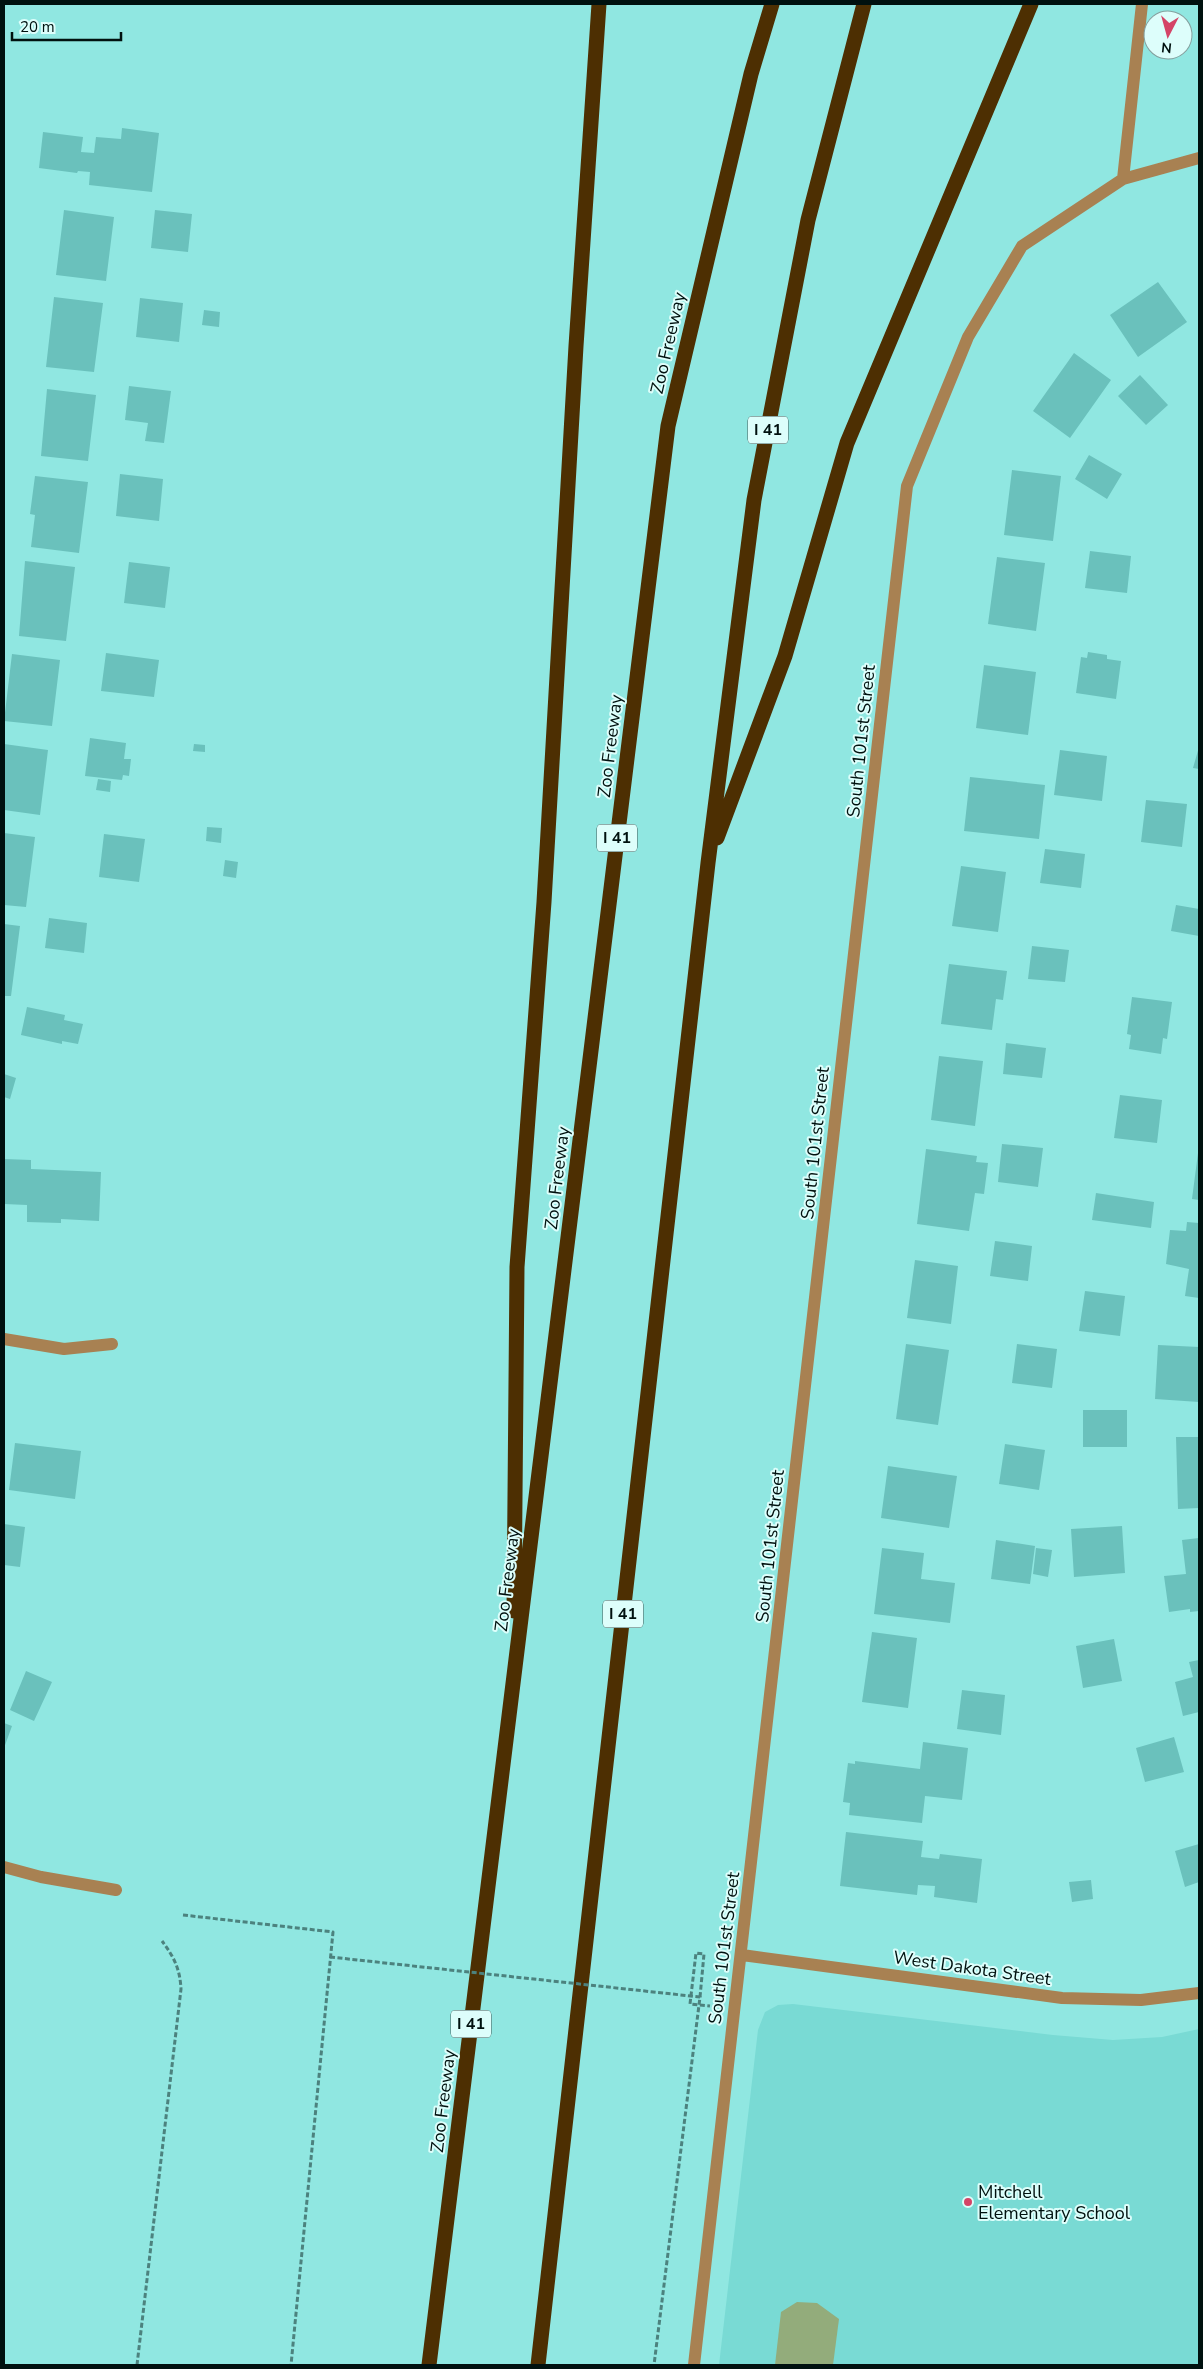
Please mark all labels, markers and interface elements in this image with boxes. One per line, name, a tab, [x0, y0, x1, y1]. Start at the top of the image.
scale bar	[12, 10, 121, 42]
north arrow	[1143, 10, 1193, 60]
text: 20 m	[20, 17, 55, 37]
text: N	[1160, 37, 1173, 57]
street label: Zoo Freeway	[645, 289, 692, 396]
road number: I 41	[748, 416, 788, 444]
street label: South 101st Street	[841, 663, 881, 819]
street label: Zoo Freeway	[592, 692, 628, 799]
road number: I 41	[597, 824, 637, 851]
street label: South 101st Street	[795, 1065, 835, 1221]
street label: Zoo Freeway	[539, 1124, 575, 1231]
street label: South 101st Street	[750, 1468, 790, 1624]
street label: Zoo Freeway	[489, 1526, 525, 1633]
road number: I 41	[603, 1600, 643, 1628]
street label: South 101st Street	[703, 1870, 745, 2026]
street label: West Dakota Street	[892, 1945, 1053, 1991]
road number: I 41	[451, 2010, 491, 2038]
street label: Zoo Freeway	[425, 2047, 461, 2154]
place label: Mitchell Elementary School	[978, 2180, 1131, 2225]
marker: Mitchell Elementary School	[962, 2196, 974, 2208]

